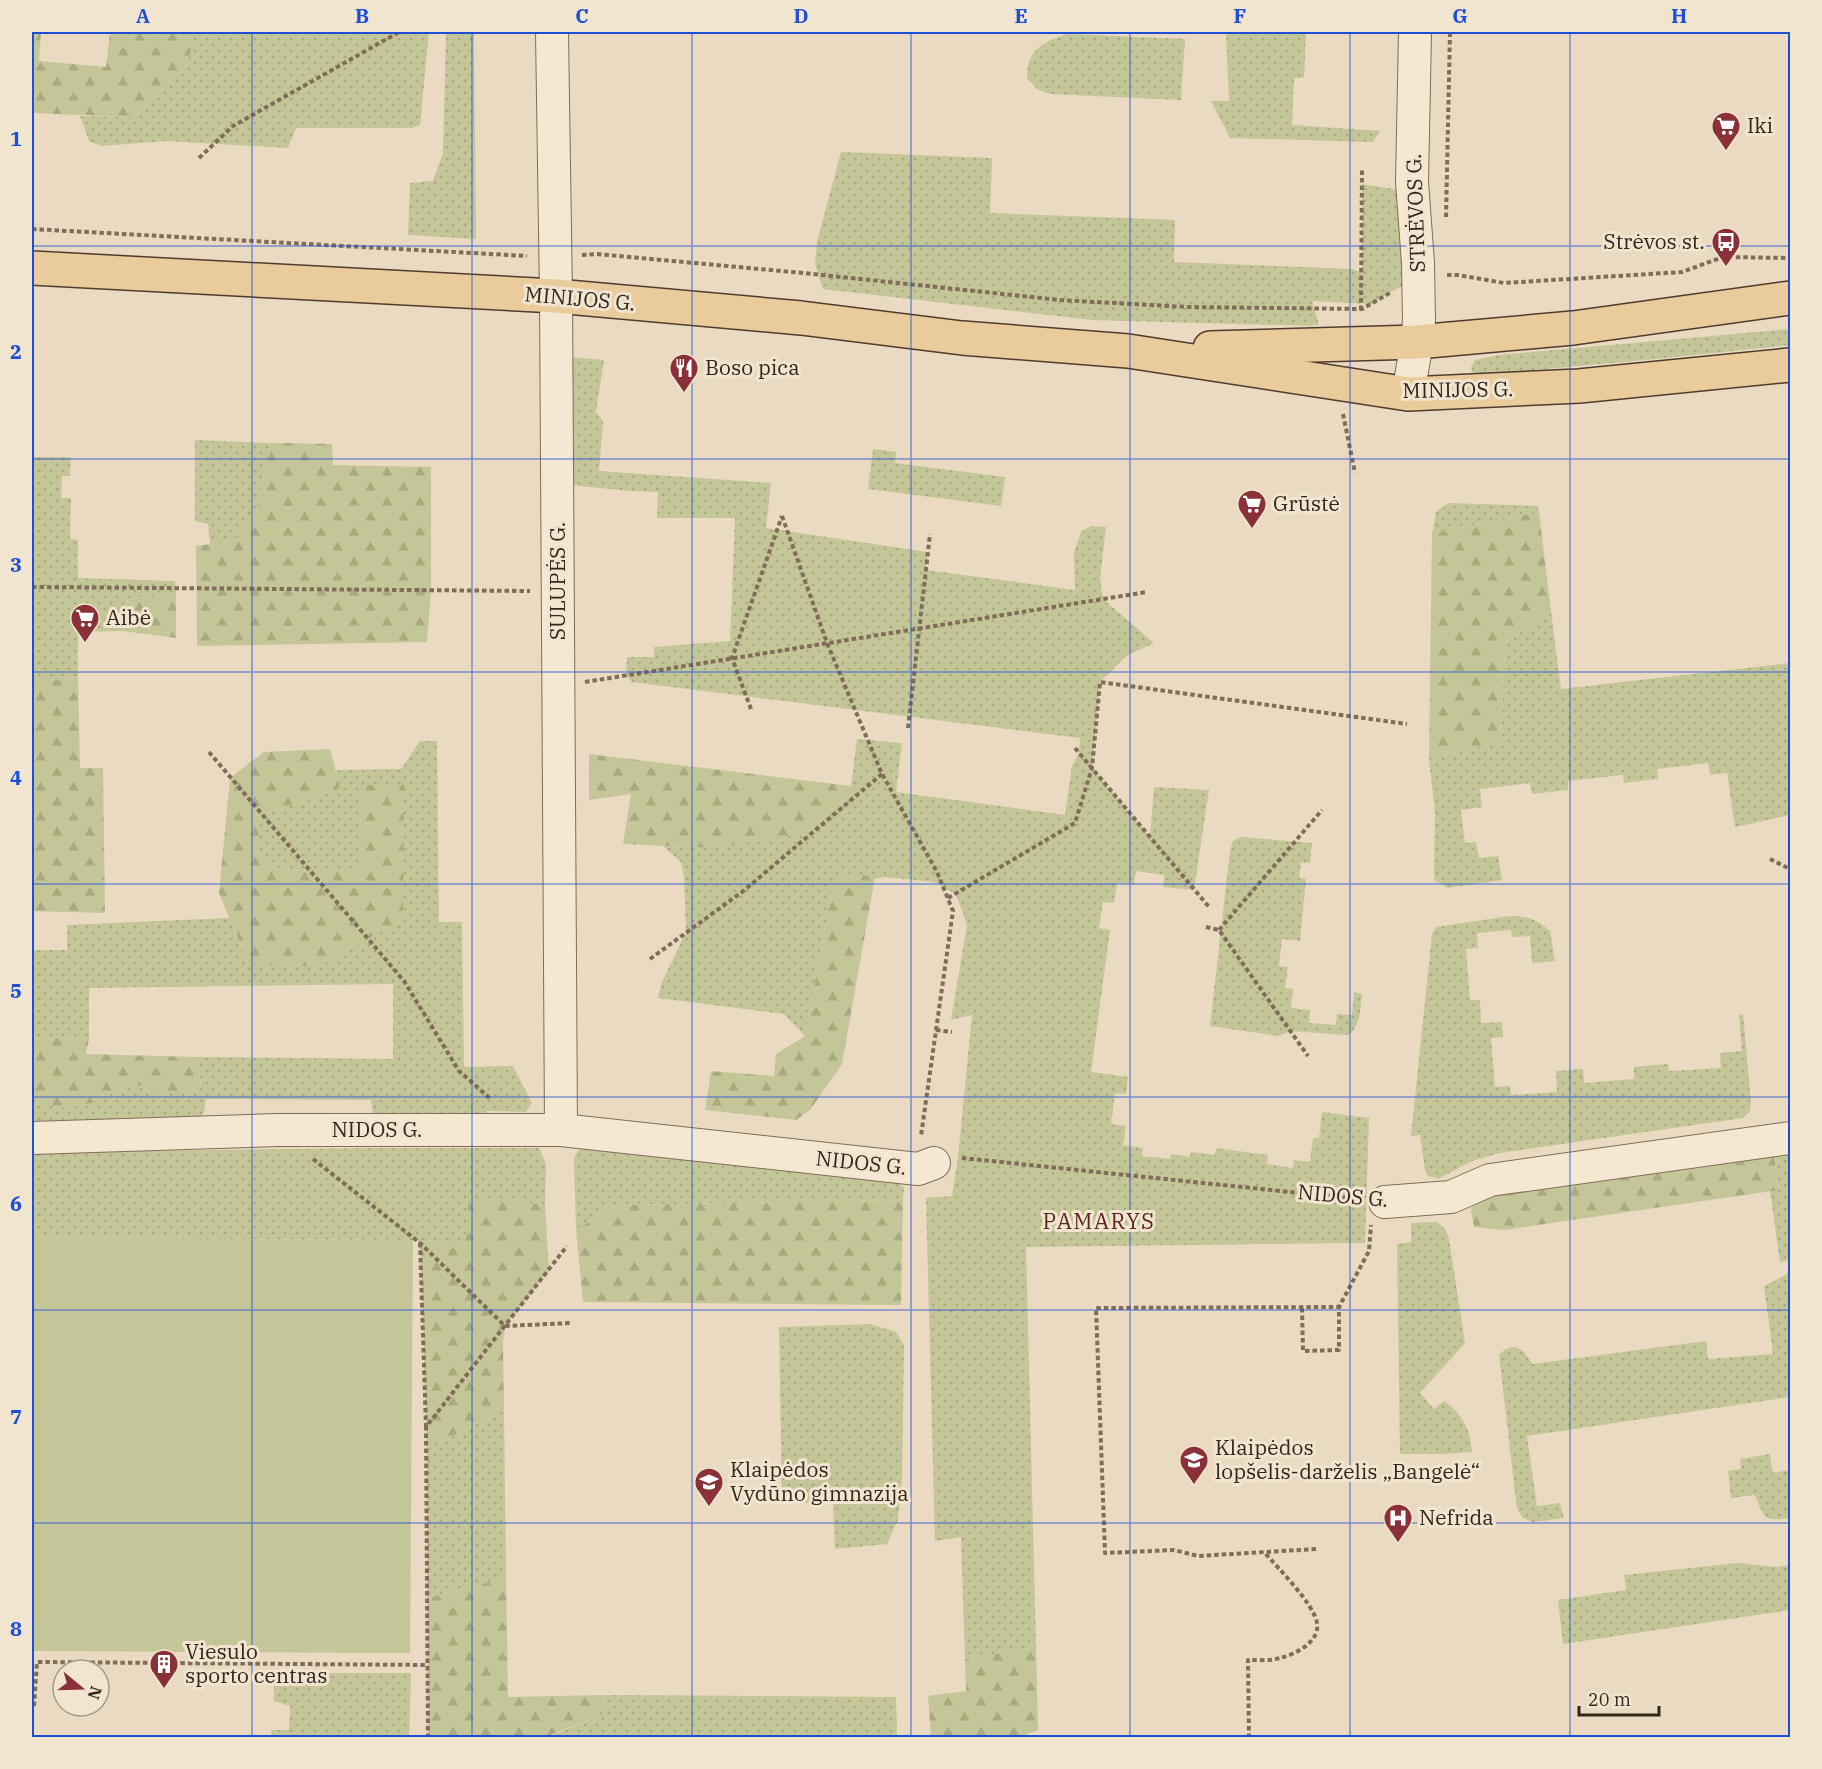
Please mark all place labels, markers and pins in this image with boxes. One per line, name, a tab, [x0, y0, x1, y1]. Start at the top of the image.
supermarket icon: Iki	[1710, 110, 1742, 152]
place label: Iki	[1747, 111, 1773, 139]
bus stop icon: Strėvos st.	[1710, 226, 1742, 268]
place label: Strėvos st.	[1603, 227, 1705, 255]
restaurant icon: Boso pica	[668, 352, 700, 394]
place label: Boso pica	[705, 353, 800, 381]
supermarket icon: Grūstė	[1236, 488, 1268, 530]
place label: Grūstė	[1273, 489, 1340, 517]
supermarket icon: Aibė	[69, 602, 101, 644]
place label: Aibė	[106, 603, 151, 631]
place label: Klaipėdos lopšelis-darželis „Bangelė“	[1215, 1433, 1480, 1485]
school or university icon: Klaipėdos lopšelis-darželis „Bangelė“	[1178, 1444, 1210, 1486]
place label: Klaipėdos Vydūno gimnazija	[730, 1455, 909, 1507]
school or university icon: Klaipėdos Vydūno gimnazija	[693, 1466, 725, 1508]
hospital icon: Nefrida	[1382, 1502, 1414, 1544]
place label: Nefrida	[1419, 1503, 1494, 1531]
place label: Viesulo sporto centras	[185, 1637, 328, 1689]
building icon: Viesulo sporto centras	[148, 1648, 180, 1690]

